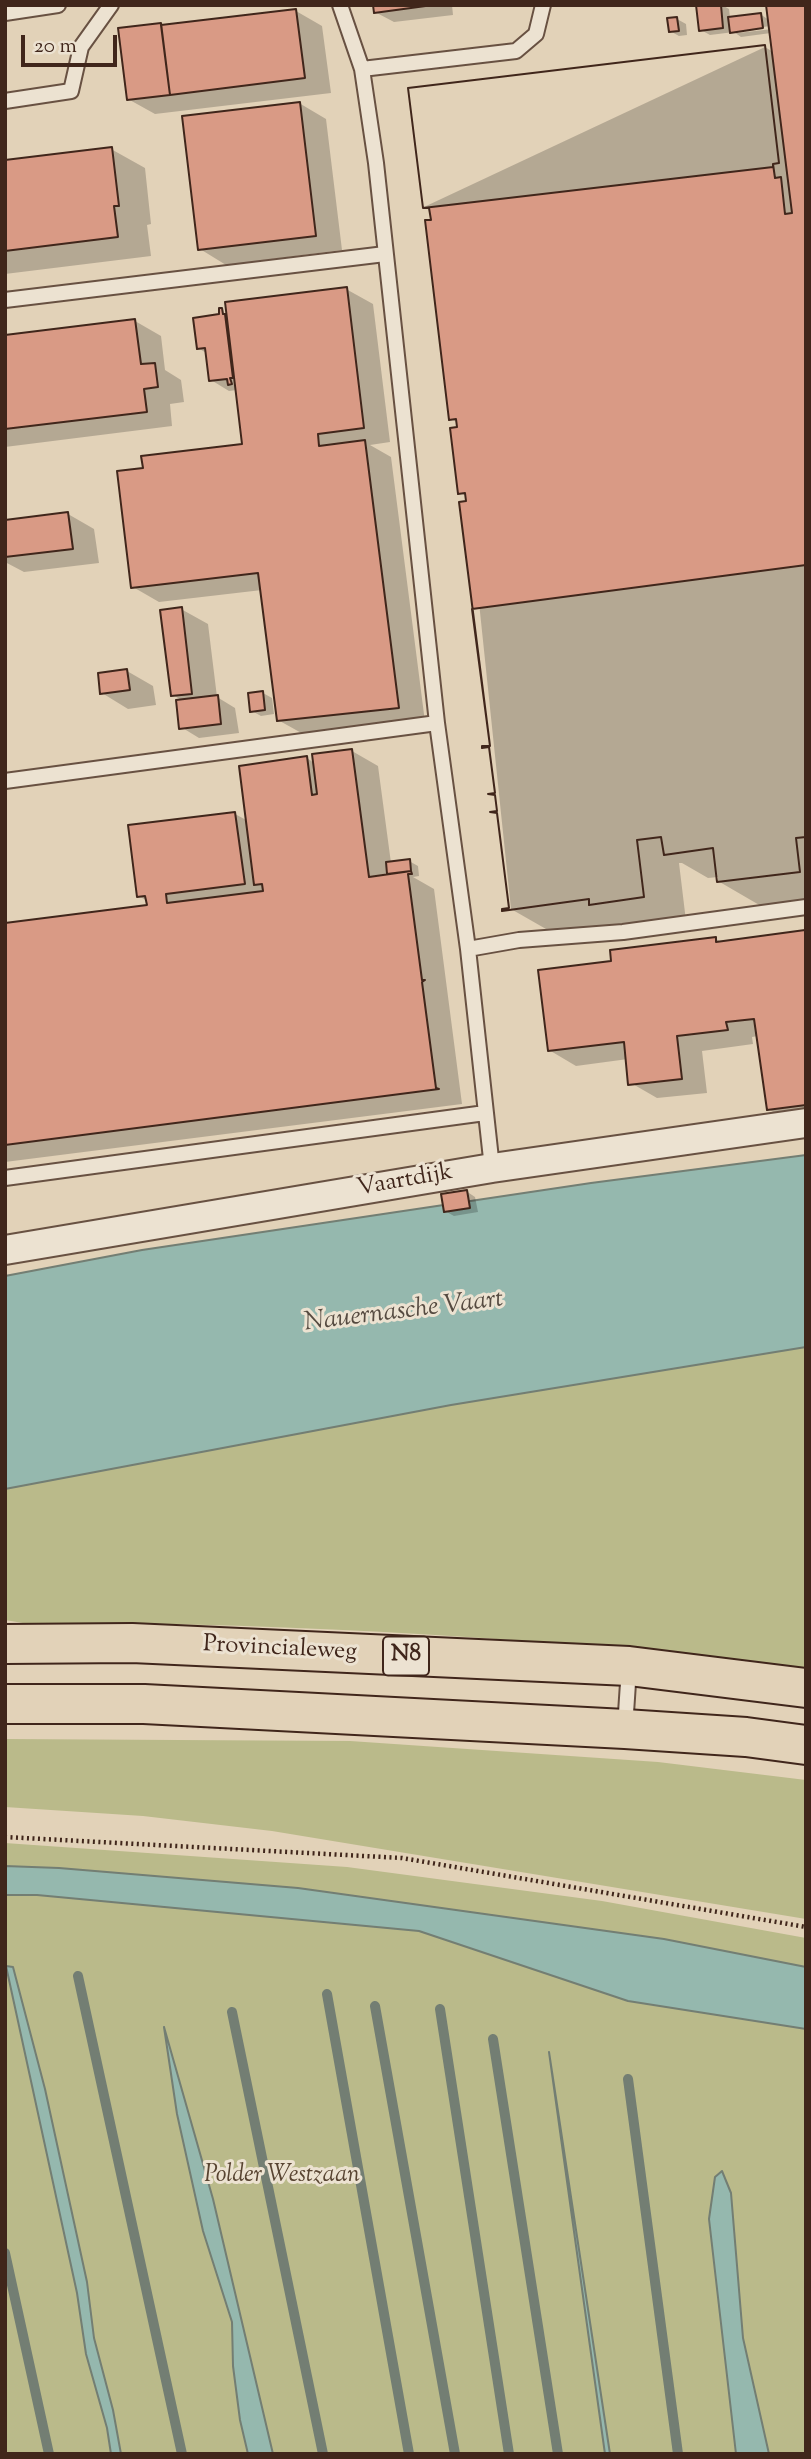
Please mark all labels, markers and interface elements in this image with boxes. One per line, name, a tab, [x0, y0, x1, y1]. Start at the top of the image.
scale bar	[24, 21, 121, 65]
text: 20 m	[34, 32, 77, 62]
street label: Vaartdijk	[355, 1159, 455, 1205]
water label: Nauernasche Vaart	[303, 1285, 505, 1341]
street label: Provincialeweg	[202, 1632, 358, 1668]
road number: N8	[383, 1637, 429, 1676]
park label: Polder Westzaan	[204, 2163, 360, 2191]

